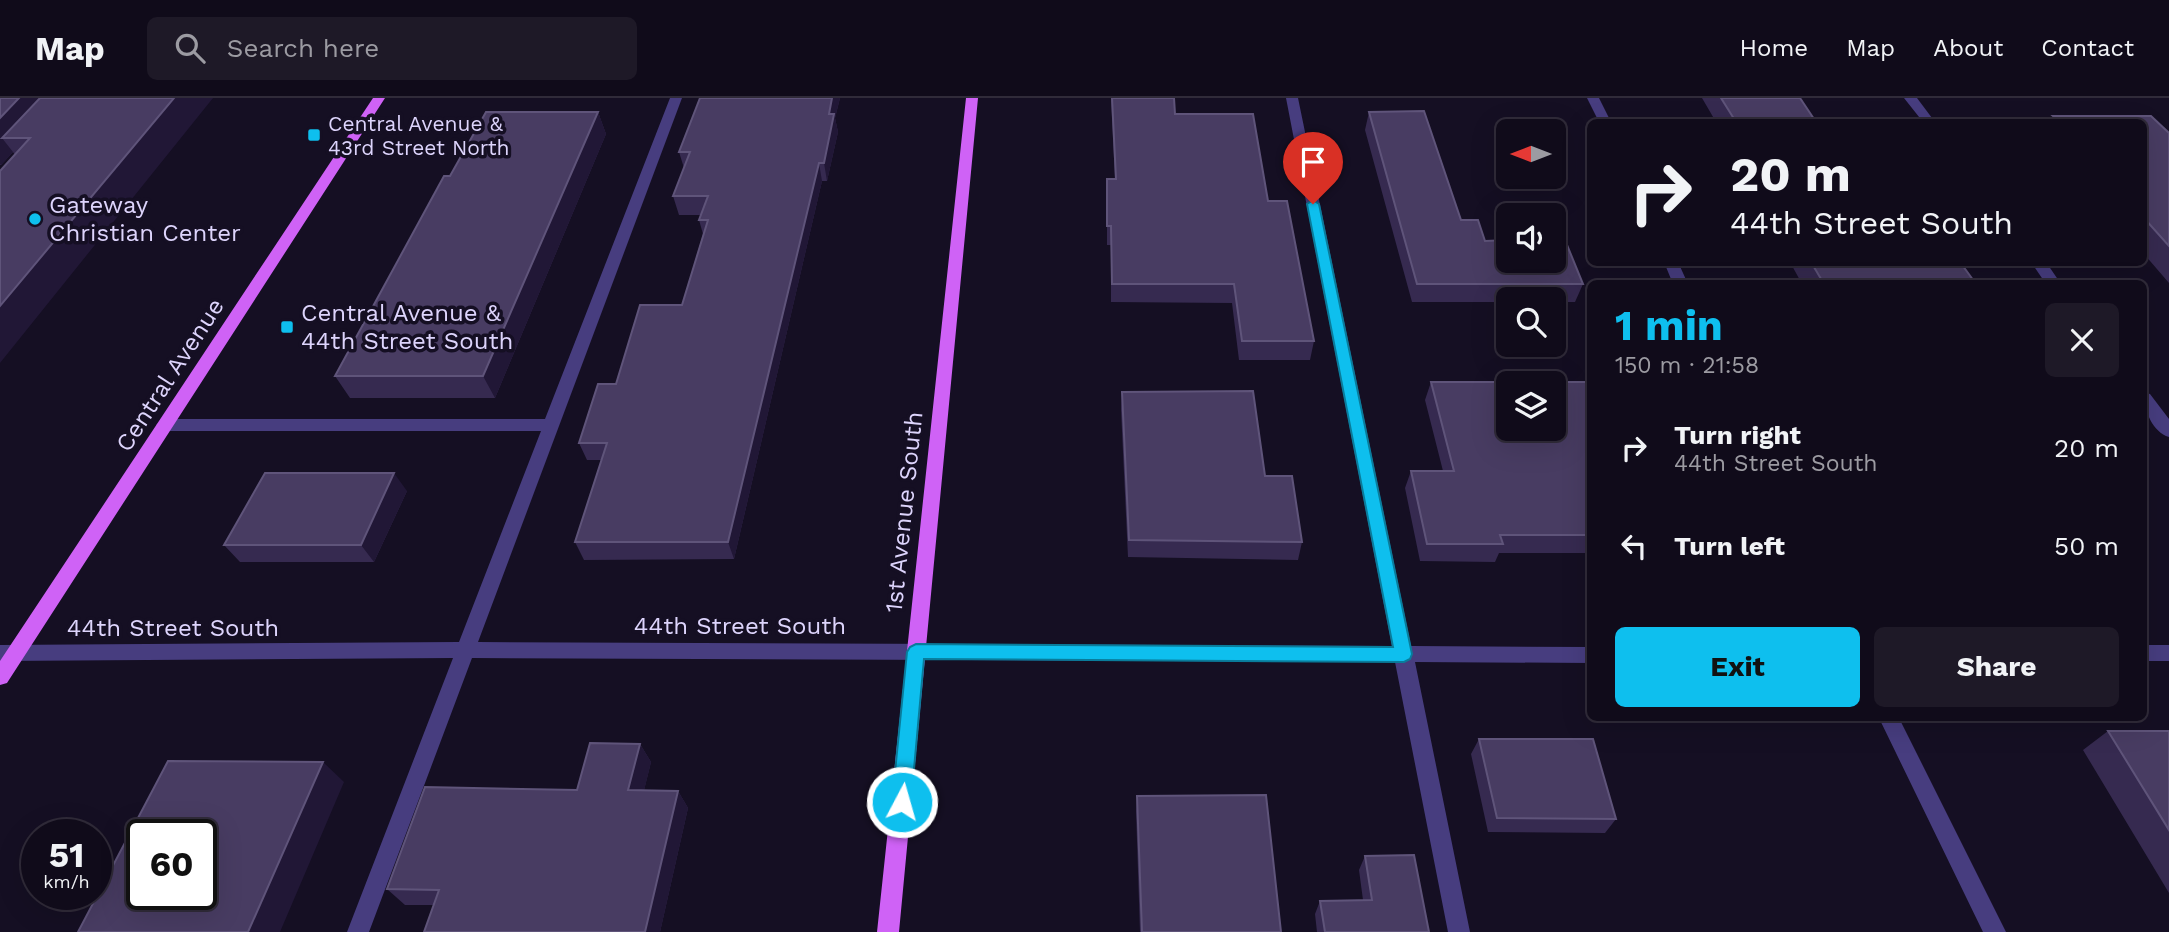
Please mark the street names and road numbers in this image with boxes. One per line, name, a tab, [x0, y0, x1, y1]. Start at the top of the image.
street label: Central Avenue	[110, 293, 230, 457]
street label: 1st Avenue South	[880, 410, 928, 614]
street label: 44th Street South	[634, 612, 846, 640]
street label: 44th Street South	[67, 614, 279, 642]

